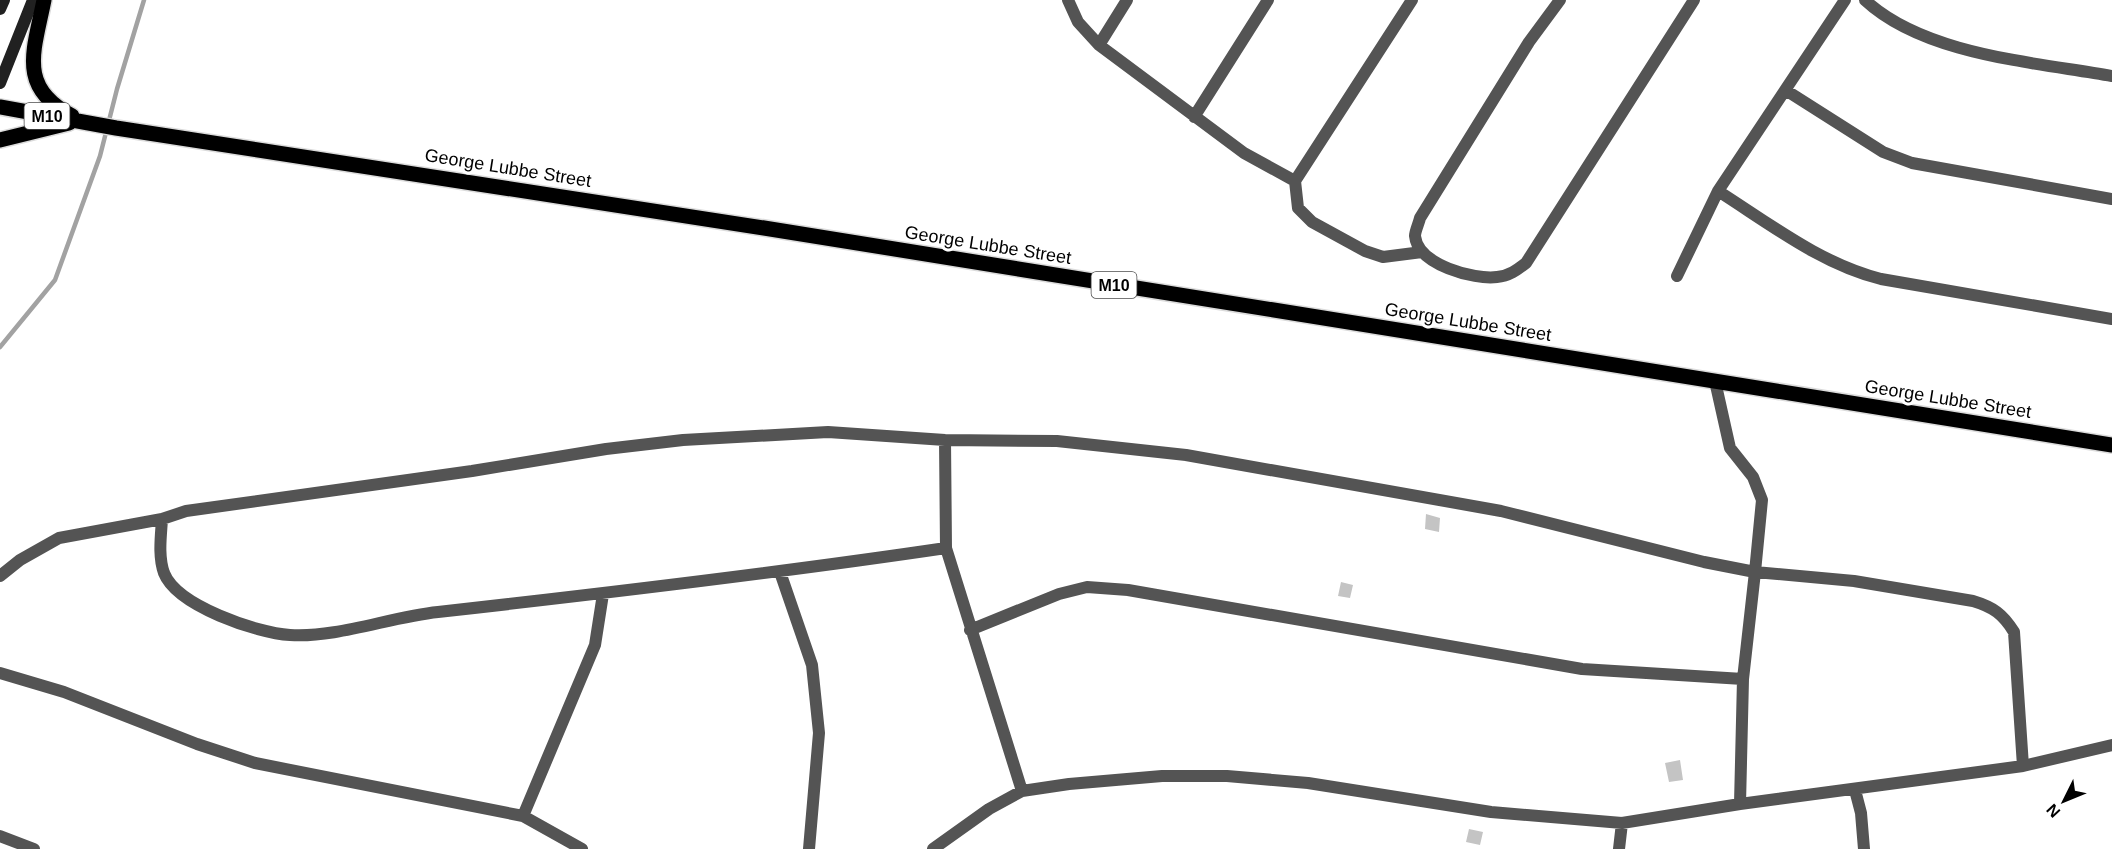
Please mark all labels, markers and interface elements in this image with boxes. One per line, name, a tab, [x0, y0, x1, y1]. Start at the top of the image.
road number: M10	[24, 103, 70, 129]
street label: George Lubbe Street	[423, 145, 593, 191]
street label: George Lubbe Street	[903, 222, 1073, 268]
road number: M10	[1092, 272, 1136, 298]
street label: George Lubbe Street	[1383, 299, 1553, 345]
street label: George Lubbe Street	[1863, 376, 2033, 422]
north arrow	[2034, 771, 2094, 831]
text: N	[2043, 801, 2064, 821]

